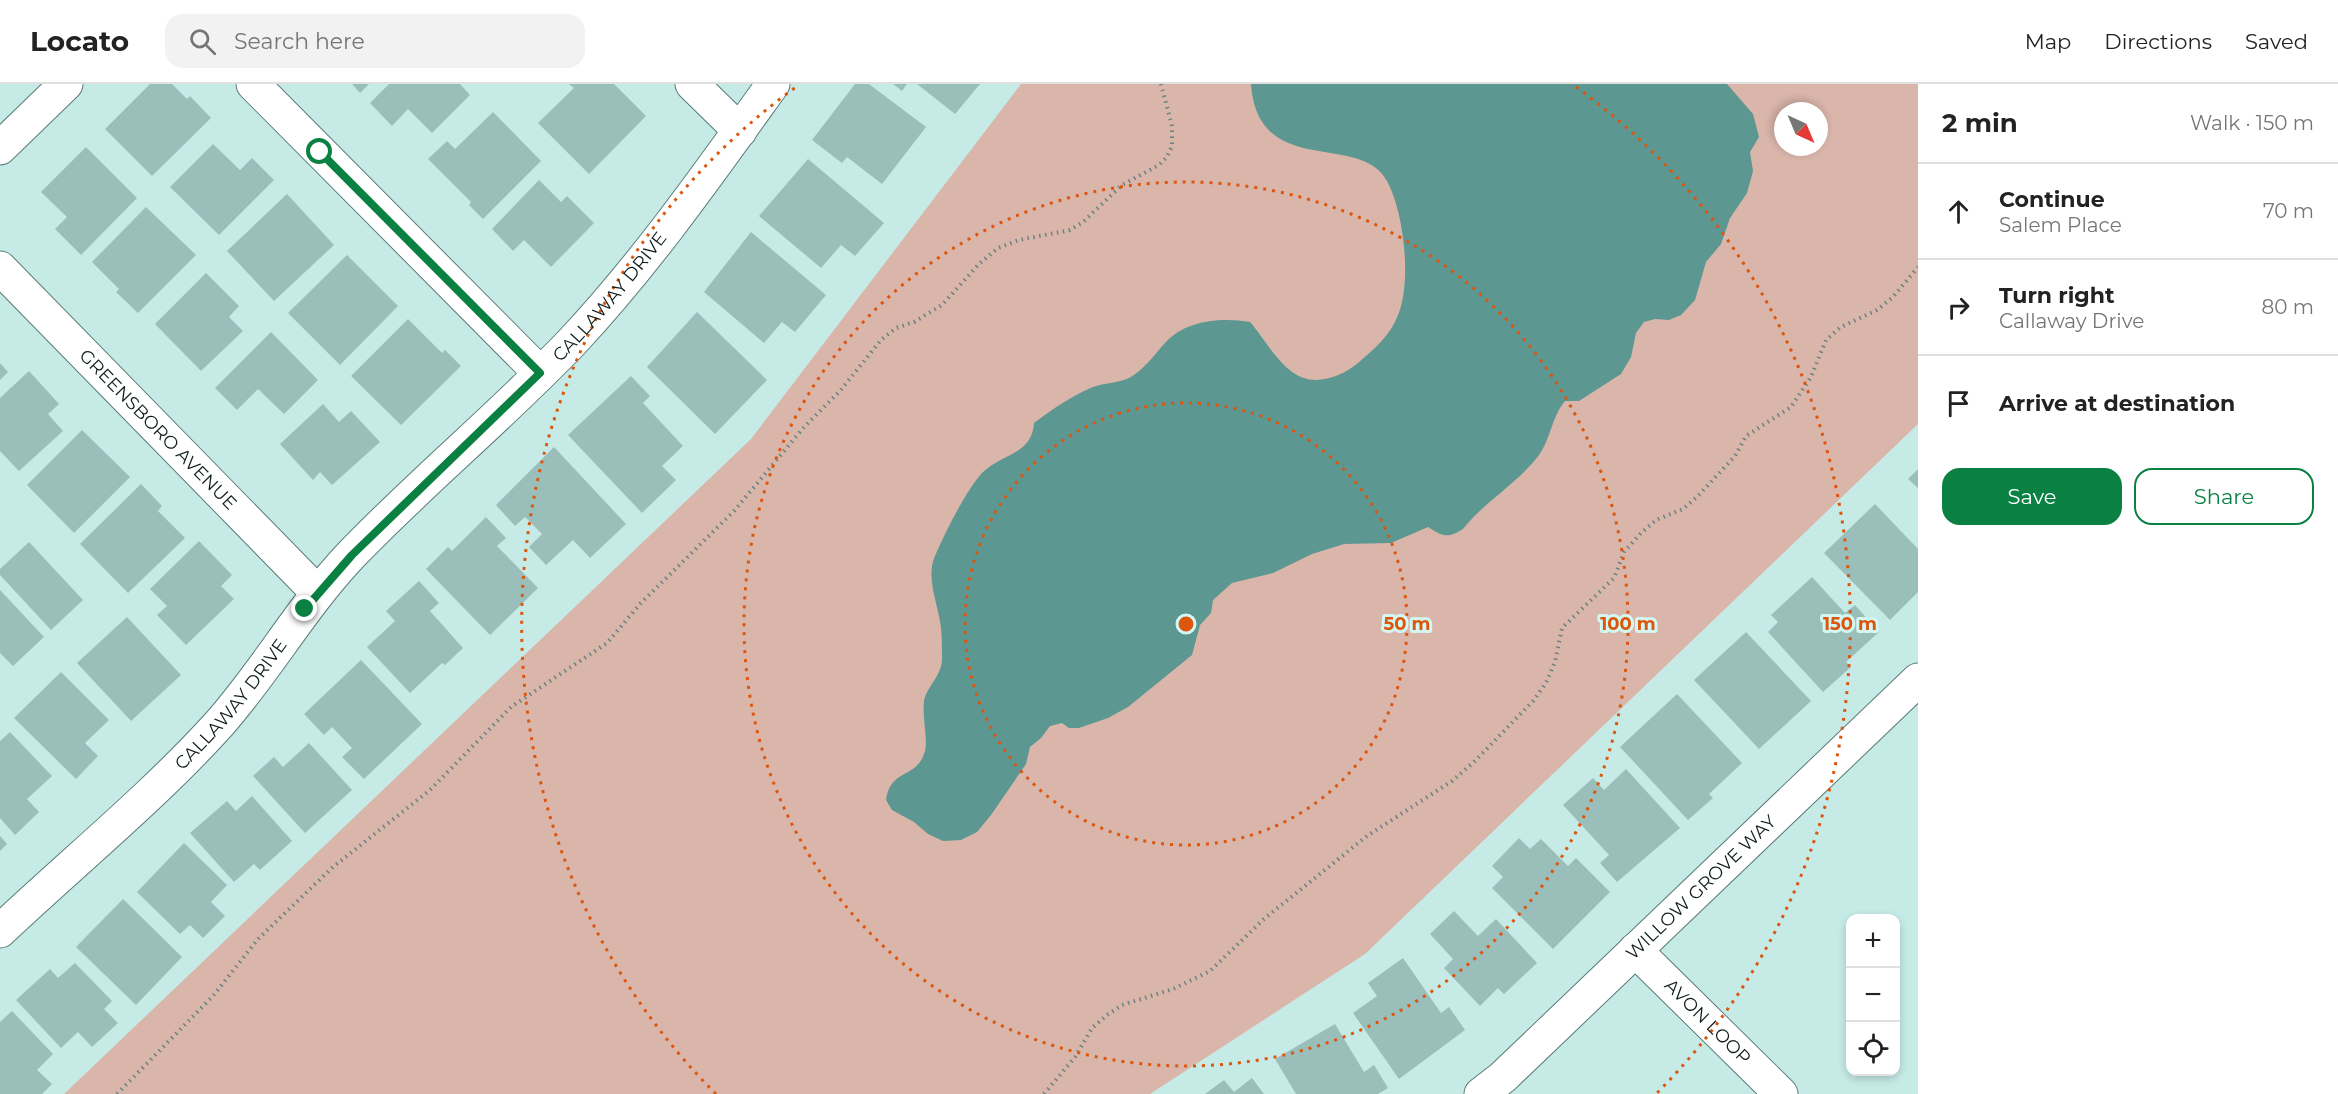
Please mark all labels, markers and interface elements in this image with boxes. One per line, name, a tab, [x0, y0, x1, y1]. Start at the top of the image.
search box	[165, 14, 585, 68]
text: Locato	[30, 24, 129, 58]
icon: search	[186, 25, 219, 58]
text: Search here	[234, 28, 365, 55]
text: Map	[2025, 29, 2071, 54]
text: Directions	[2104, 29, 2212, 54]
text: Saved	[2245, 29, 2308, 54]
north arrow	[1774, 102, 1828, 156]
text: 2 min	[1942, 107, 2018, 139]
text: Walk · 150 m	[2190, 111, 2314, 135]
route start	[306, 138, 332, 164]
text: Continue	[1999, 186, 2105, 213]
icon: ahead	[1942, 195, 1975, 228]
text: 70 m	[2263, 199, 2314, 223]
text: Salem Place	[1999, 213, 2122, 237]
street label: CALLAWAY DRIVE	[548, 228, 671, 366]
text: Turn right	[1999, 282, 2114, 309]
icon: right	[1942, 291, 1975, 324]
text: 80 m	[2262, 295, 2314, 319]
text: Callaway Drive	[1999, 309, 2144, 333]
street label: GREENSBORO AVENUE	[75, 345, 241, 514]
icon: arrive	[1942, 387, 1975, 420]
text: Arrive at destination	[1999, 390, 2235, 417]
button: Save	[1942, 468, 2122, 525]
button: Share	[2134, 468, 2314, 525]
route end	[291, 595, 317, 621]
text: 50 m	[1384, 613, 1430, 635]
text: 100 m	[1600, 613, 1656, 635]
text: 150 m	[1823, 613, 1877, 635]
centre of rings	[1176, 614, 1196, 634]
street label: CALLAWAY DRIVE	[170, 635, 292, 775]
street label: WILLOW GROVE WAY	[1622, 810, 1781, 964]
map controls	[1846, 914, 1900, 1076]
button: +	[1846, 914, 1900, 968]
button: −	[1846, 968, 1900, 1022]
street label: AVON LOOP	[1660, 974, 1755, 1069]
button: locate	[1846, 1022, 1900, 1076]

